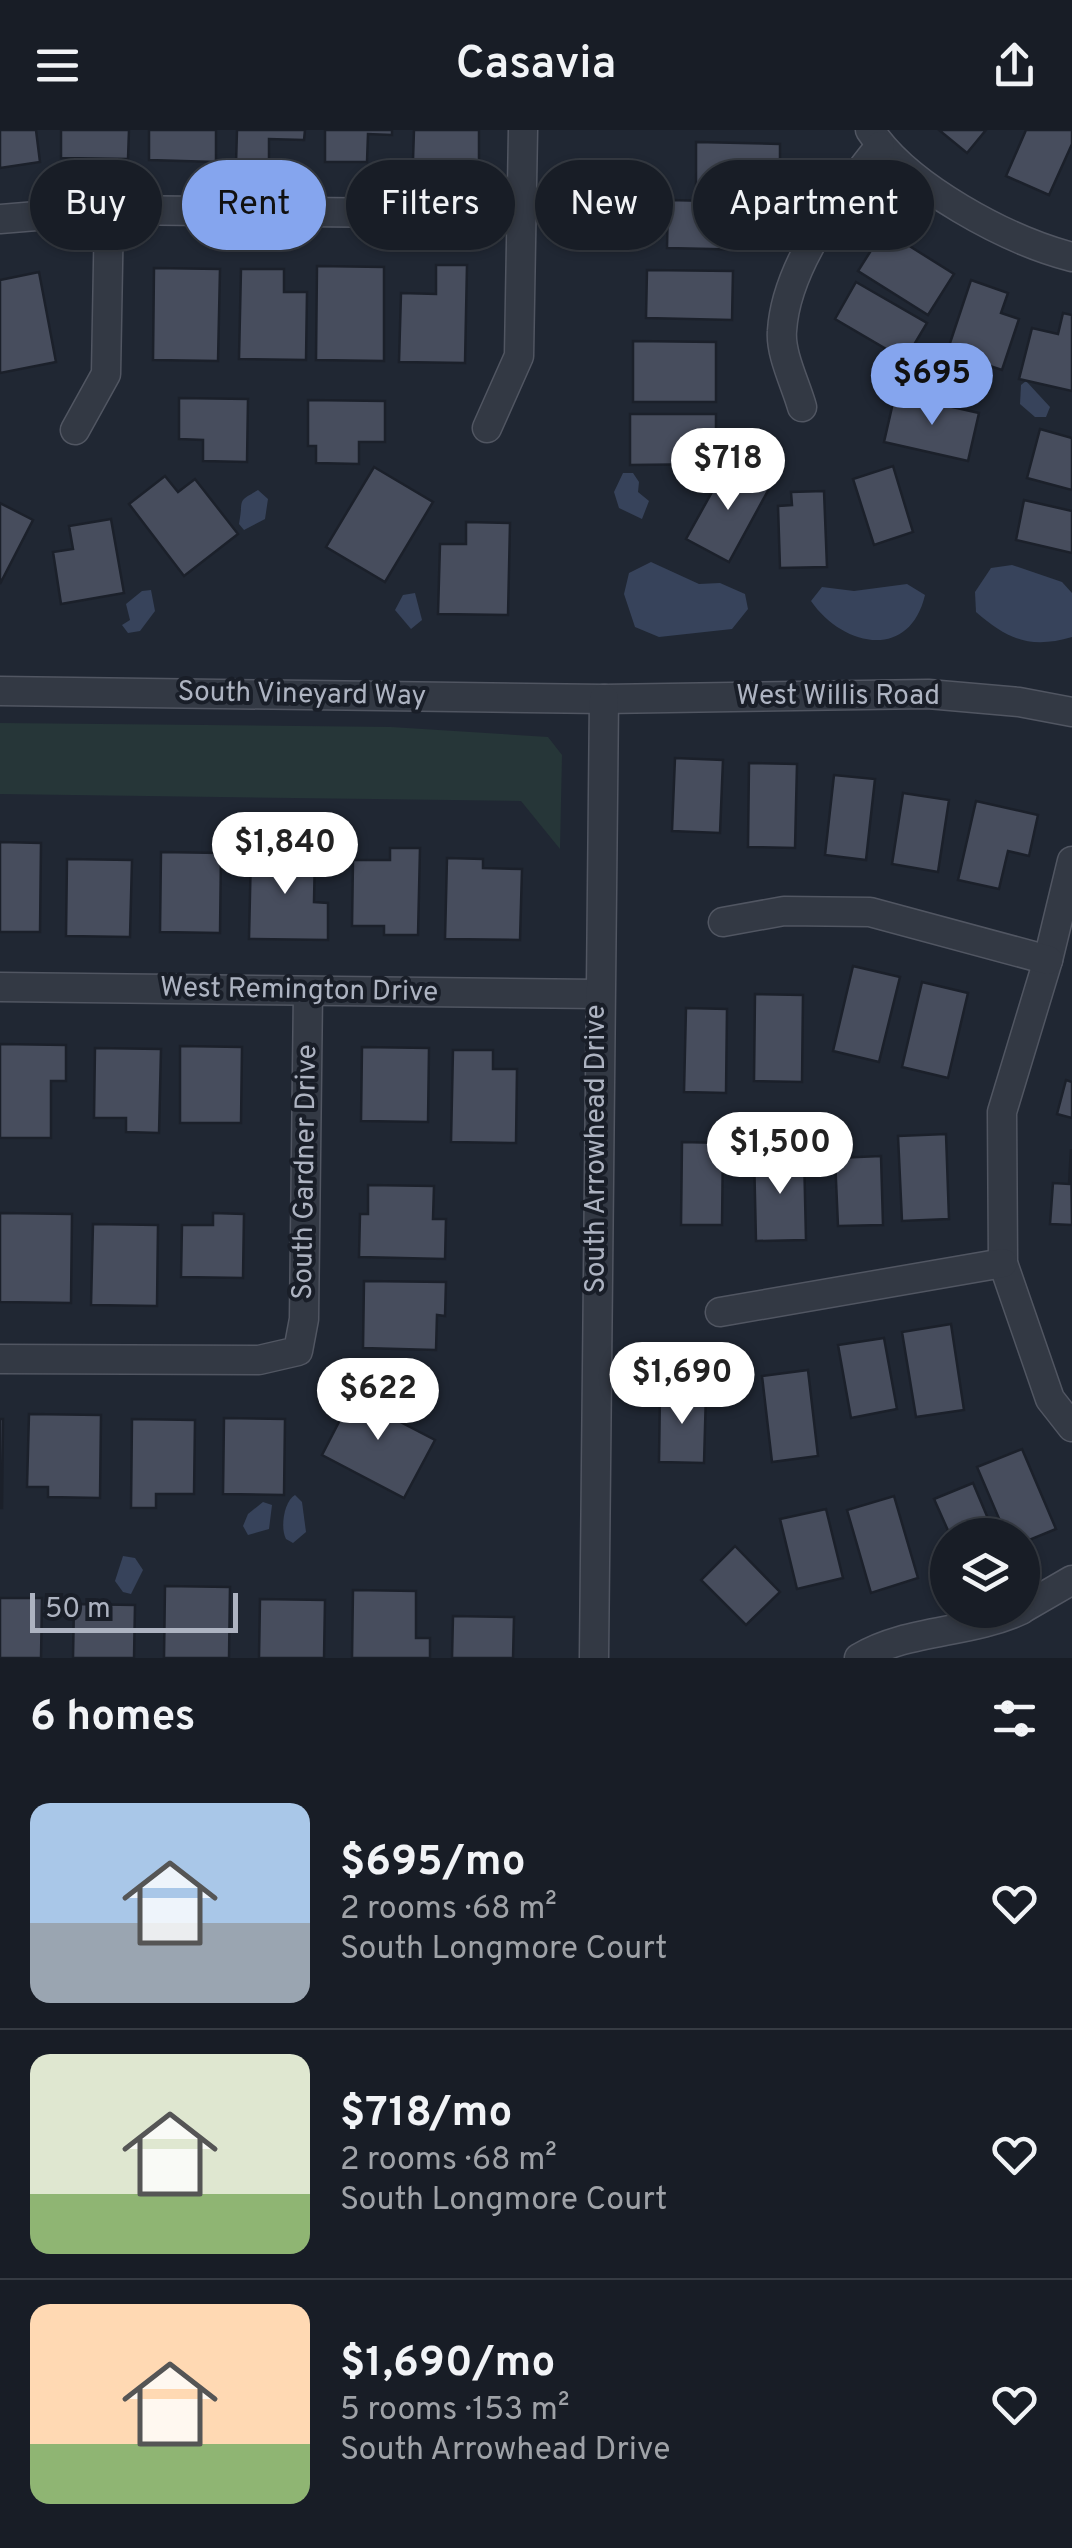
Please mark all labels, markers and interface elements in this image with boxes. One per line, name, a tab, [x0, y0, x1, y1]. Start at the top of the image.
text: Casavia	[456, 37, 616, 94]
icon: menu	[30, 38, 85, 93]
icon: share	[987, 38, 1042, 93]
chip: Buy	[30, 160, 162, 250]
chip: Rent	[182, 160, 326, 250]
chip: Filters	[346, 160, 515, 250]
chip: New	[535, 160, 673, 250]
chip: Apartment	[693, 160, 934, 250]
pin: $695	[873, 343, 991, 428]
text: $695	[893, 355, 971, 395]
pin: $718	[669, 428, 787, 513]
text: $718	[693, 440, 763, 480]
street label: South Vineyard Way	[177, 675, 427, 715]
street label: West Willis Road	[736, 679, 940, 715]
pin: $1,840	[204, 812, 366, 897]
text: $1,840	[234, 824, 336, 864]
street label: West Remington Drive	[160, 971, 438, 1011]
street label: South Arrowhead Drive	[579, 1004, 615, 1294]
street label: South Gardner Drive	[286, 1044, 326, 1300]
pin: $1,500	[699, 1112, 861, 1197]
text: $1,500	[729, 1124, 831, 1164]
pin: $1,690	[601, 1342, 763, 1427]
text: $1,690	[632, 1354, 732, 1394]
pin: $622	[319, 1358, 437, 1443]
text: $622	[339, 1370, 417, 1410]
map controls	[930, 1518, 1040, 1628]
button: layers	[930, 1518, 1040, 1628]
scale bar	[30, 1588, 238, 1632]
text: 50 m	[45, 1592, 111, 1628]
icon: filters	[987, 1691, 1042, 1746]
text: 6 homes	[30, 1692, 195, 1745]
text: $695/mo	[340, 1837, 526, 1890]
icon: home	[110, 1843, 230, 1963]
icon: heart	[987, 1876, 1042, 1931]
text: 2 rooms · 68 m²	[340, 1890, 557, 1930]
text: South Longmore Court	[340, 1930, 667, 1970]
text: $718/mo	[340, 2088, 512, 2141]
icon: home	[110, 2094, 230, 2214]
icon: heart	[987, 2127, 1042, 2182]
text: 2 rooms · 68 m²	[340, 2141, 557, 2181]
text: South Longmore Court	[340, 2181, 667, 2221]
text: $1,690/mo	[340, 2338, 555, 2391]
icon: home	[110, 2344, 230, 2464]
icon: heart	[987, 2377, 1042, 2432]
text: 5 rooms · 153 m²	[340, 2391, 570, 2431]
text: South Arrowhead Drive	[340, 2431, 670, 2471]

